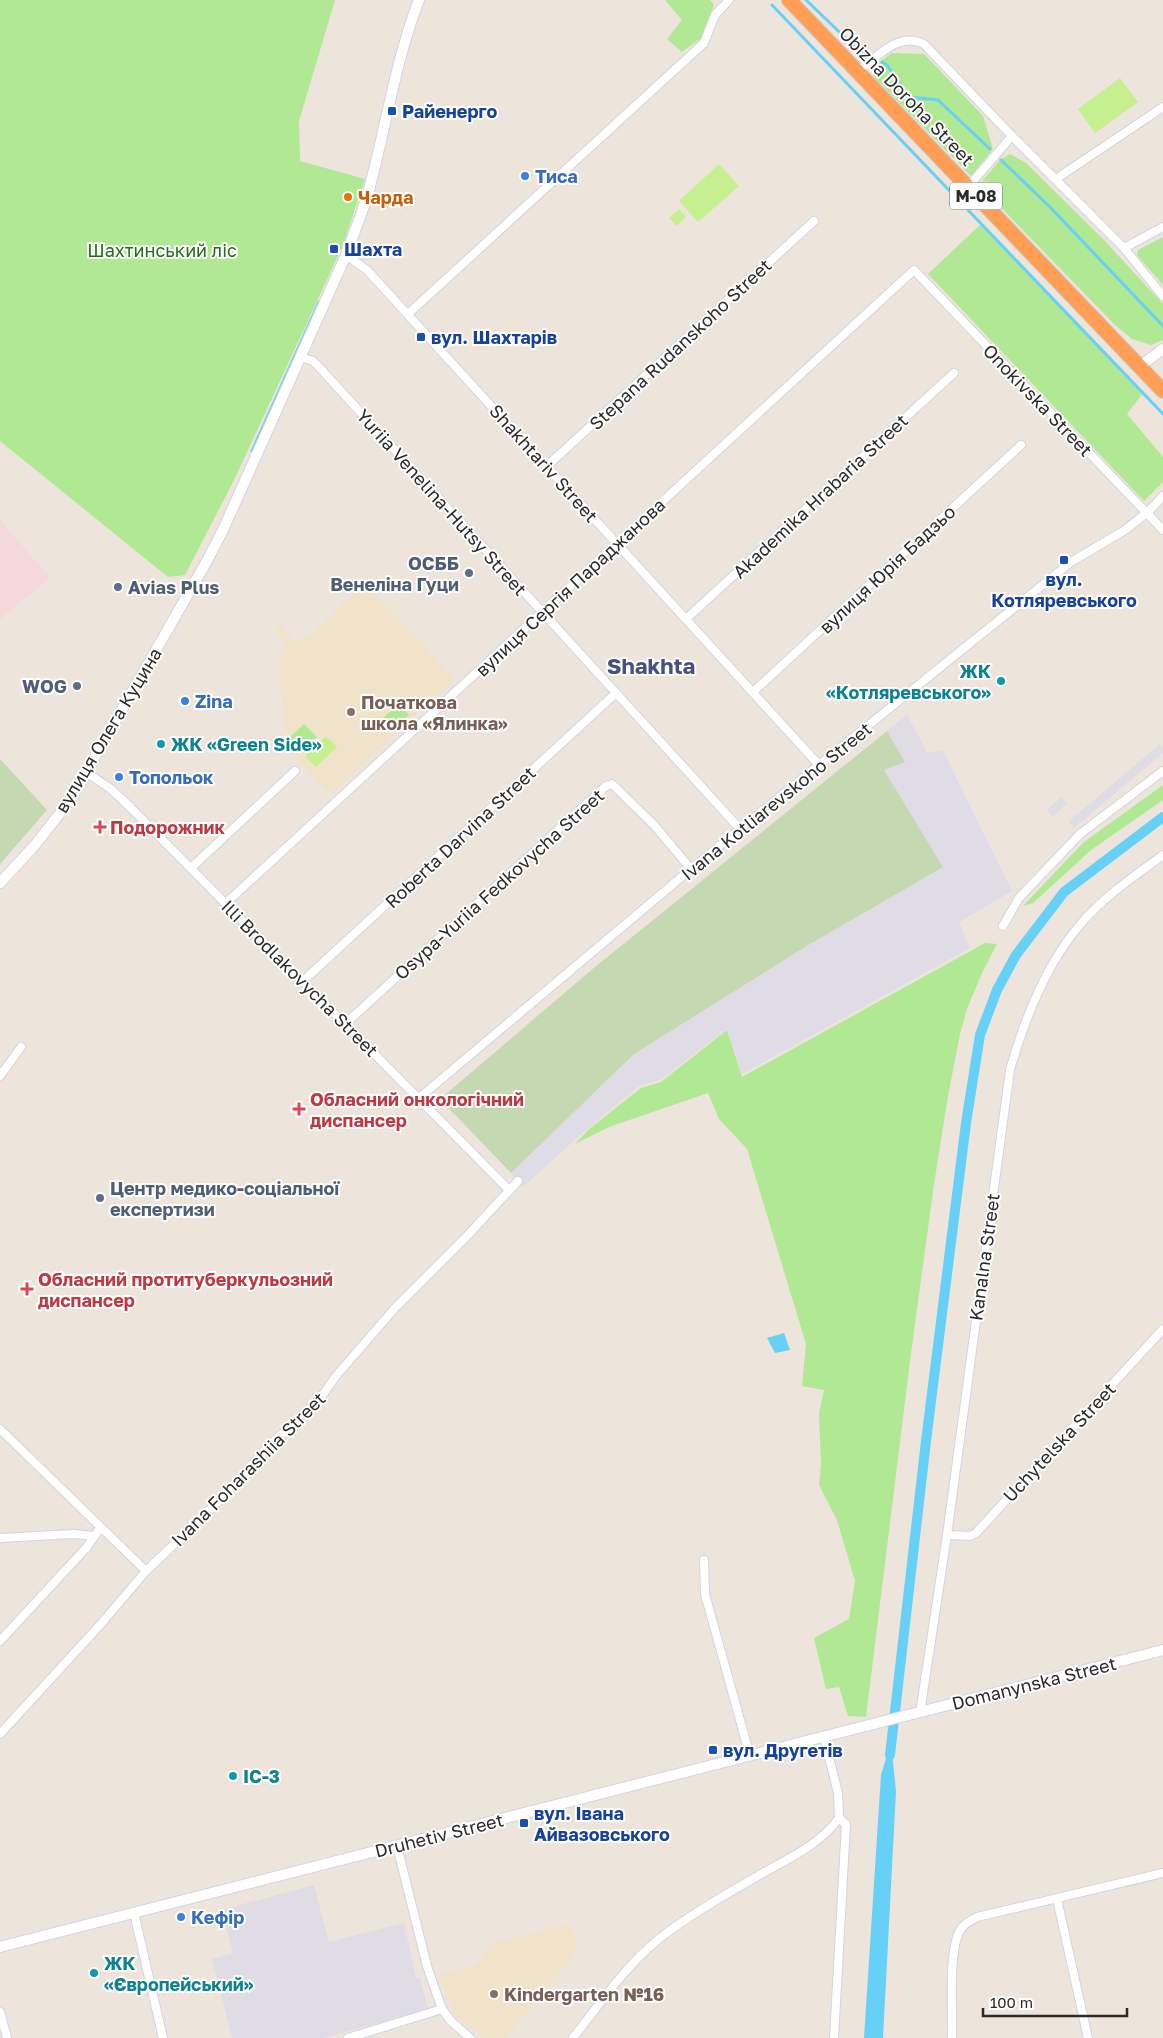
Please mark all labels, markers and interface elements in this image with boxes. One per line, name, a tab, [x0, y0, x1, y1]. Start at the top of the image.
street label: Obizna Doroha Street	[835, 22, 979, 170]
place label: Райенерго	[402, 100, 498, 122]
marker: Райенерго	[386, 105, 398, 117]
place label: Тиса	[535, 165, 578, 187]
marker: Тиса	[519, 170, 531, 182]
road number: М-08	[950, 182, 1002, 210]
place label: Чарда	[358, 186, 414, 208]
marker: Чарда	[342, 191, 354, 203]
place label: Шахта	[344, 238, 402, 260]
park label: Шахтинський ліс	[87, 239, 237, 261]
marker: Шахта	[328, 243, 340, 255]
street label: Stepana Rudanskoho Street	[584, 254, 776, 434]
place label: вул. Шахтарів	[431, 326, 557, 348]
marker: вул. Шахтарів	[415, 331, 427, 343]
street label: Onokivska Street	[979, 339, 1097, 461]
street label: Shakhtariv Street	[485, 400, 603, 526]
street label: Yuriia Venelina-Hutsy Street	[352, 404, 532, 600]
street label: Akademika Hrabaria Street	[728, 409, 912, 583]
street label: вулиця Сергія Параджанова	[471, 493, 669, 681]
street label: вулиця Юрія Бадзьо	[814, 500, 960, 638]
place label: ОСББ Венеліна Гуци	[330, 552, 459, 595]
marker: вул. Котляревського	[1058, 554, 1070, 566]
marker: ОСББ Венеліна Гуци	[463, 567, 475, 579]
place label: вул. Котляревського	[991, 568, 1137, 611]
place label: Avias Plus	[128, 576, 219, 598]
marker: Avias Plus	[112, 581, 124, 593]
street label: вулиця Олега Куцина	[50, 643, 166, 817]
district label: Shakhta	[607, 652, 695, 679]
place label: ЖК «Котляревського»	[826, 660, 991, 703]
place label: WOG	[22, 675, 67, 697]
marker: ЖК «Котляревського»	[995, 675, 1007, 687]
marker: WOG	[71, 680, 83, 692]
place label: Zina	[195, 690, 233, 712]
place label: Початкова школа «Ялинка»	[361, 691, 508, 734]
marker: Zina	[179, 695, 191, 707]
marker: Початкова школа «Ялинка»	[345, 706, 357, 718]
street label: Ivana Kotliarevskoho Street	[676, 717, 876, 885]
place label: ЖК «Green Side»	[171, 733, 322, 755]
marker: ЖК «Green Side»	[155, 738, 167, 750]
street label: Roberta Darvina Street	[380, 761, 540, 913]
place label: Топольок	[129, 766, 214, 788]
marker: Топольок	[113, 771, 125, 783]
street label: Osypa-Yuriia Fedkovycha Street	[390, 784, 608, 984]
place label: Подорожник	[110, 816, 225, 838]
marker: Подорожник	[94, 821, 106, 833]
street label: Illi Brodlakovycha Street	[217, 895, 383, 1061]
place label: Обласний онкологічний диспансер	[310, 1088, 524, 1131]
marker: Обласний онкологічний диспансер	[292, 1102, 306, 1116]
place label: Центр медико-соціальної експертизи	[110, 1177, 340, 1220]
marker: Центр медико-соціальної експертизи	[94, 1192, 106, 1204]
street label: Kanalna Street	[964, 1192, 1004, 1322]
place label: Обласний протитуберкульозний диспансер	[38, 1268, 333, 1311]
marker: Обласний протитуберкульозний диспансер	[20, 1282, 34, 1296]
street label: Uchytelska Street	[998, 1378, 1120, 1506]
street label: Ivana Foharashiia Street	[166, 1387, 330, 1551]
street label: Domanynska Street	[949, 1652, 1119, 1714]
place label: вул. Другетів	[723, 1739, 843, 1761]
marker: вул. Другетів	[707, 1744, 719, 1756]
place label: ІС-3	[243, 1765, 280, 1787]
marker: ІС-3	[227, 1770, 239, 1782]
place label: вул. Івана Айвазовського	[534, 1802, 670, 1845]
street label: Druhetiv Street	[372, 1808, 506, 1862]
marker: вул. Івана Айвазовського	[518, 1817, 530, 1829]
place label: Кефір	[191, 1906, 244, 1928]
marker: Кефір	[175, 1911, 187, 1923]
place label: ЖК «Європейський»	[104, 1952, 254, 1995]
marker: ЖК «Європейський»	[88, 1967, 100, 1979]
place label: Kindergarten №16	[504, 1983, 664, 2005]
scale bar	[983, 1986, 1127, 2018]
marker: Kindergarten №16	[488, 1988, 500, 2000]
text: 100 m	[990, 1993, 1033, 2011]

